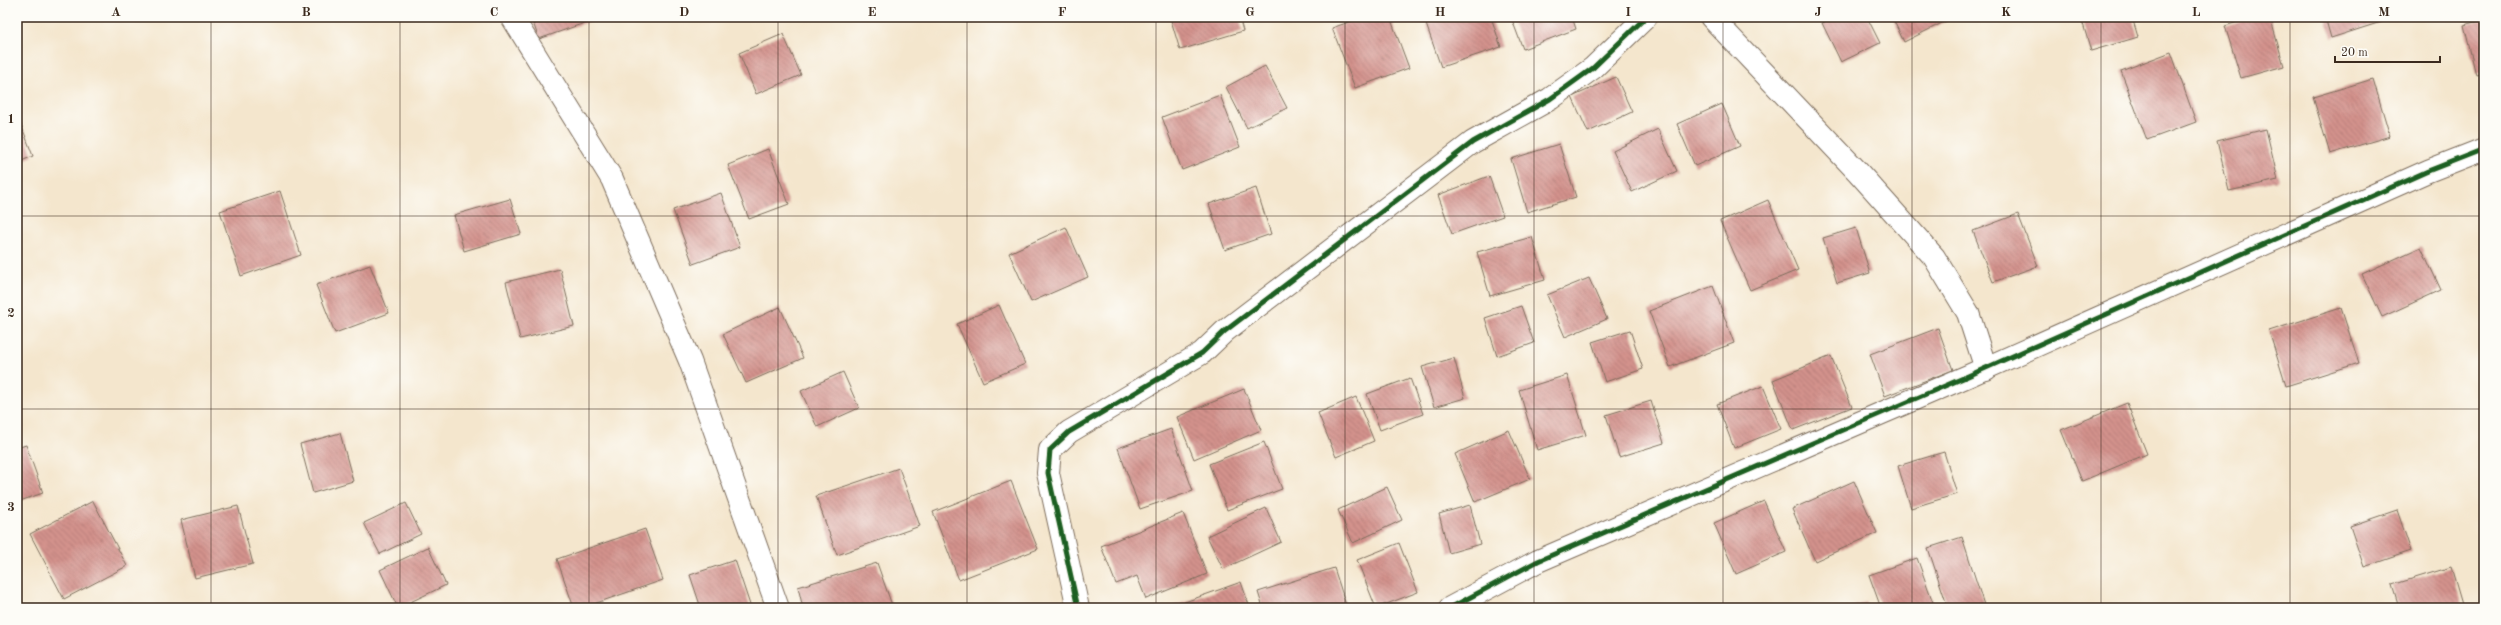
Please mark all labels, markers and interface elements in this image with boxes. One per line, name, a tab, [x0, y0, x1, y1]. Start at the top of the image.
text: A	[111, 6, 121, 19]
text: B	[301, 6, 311, 19]
text: C	[490, 6, 498, 19]
text: D	[679, 6, 689, 19]
text: E	[868, 6, 877, 19]
text: F	[1058, 6, 1067, 19]
text: G	[1245, 6, 1255, 19]
text: H	[1435, 6, 1446, 19]
text: I	[1625, 6, 1631, 19]
text: J	[1814, 6, 1822, 19]
text: K	[2001, 6, 2011, 19]
text: L	[2192, 6, 2201, 19]
text: M	[2378, 6, 2390, 19]
scale bar	[2335, 38, 2440, 64]
text: 20 m	[2341, 47, 2368, 59]
text: 1	[7, 113, 15, 126]
text: 2	[7, 307, 15, 320]
text: 3	[7, 501, 15, 514]

